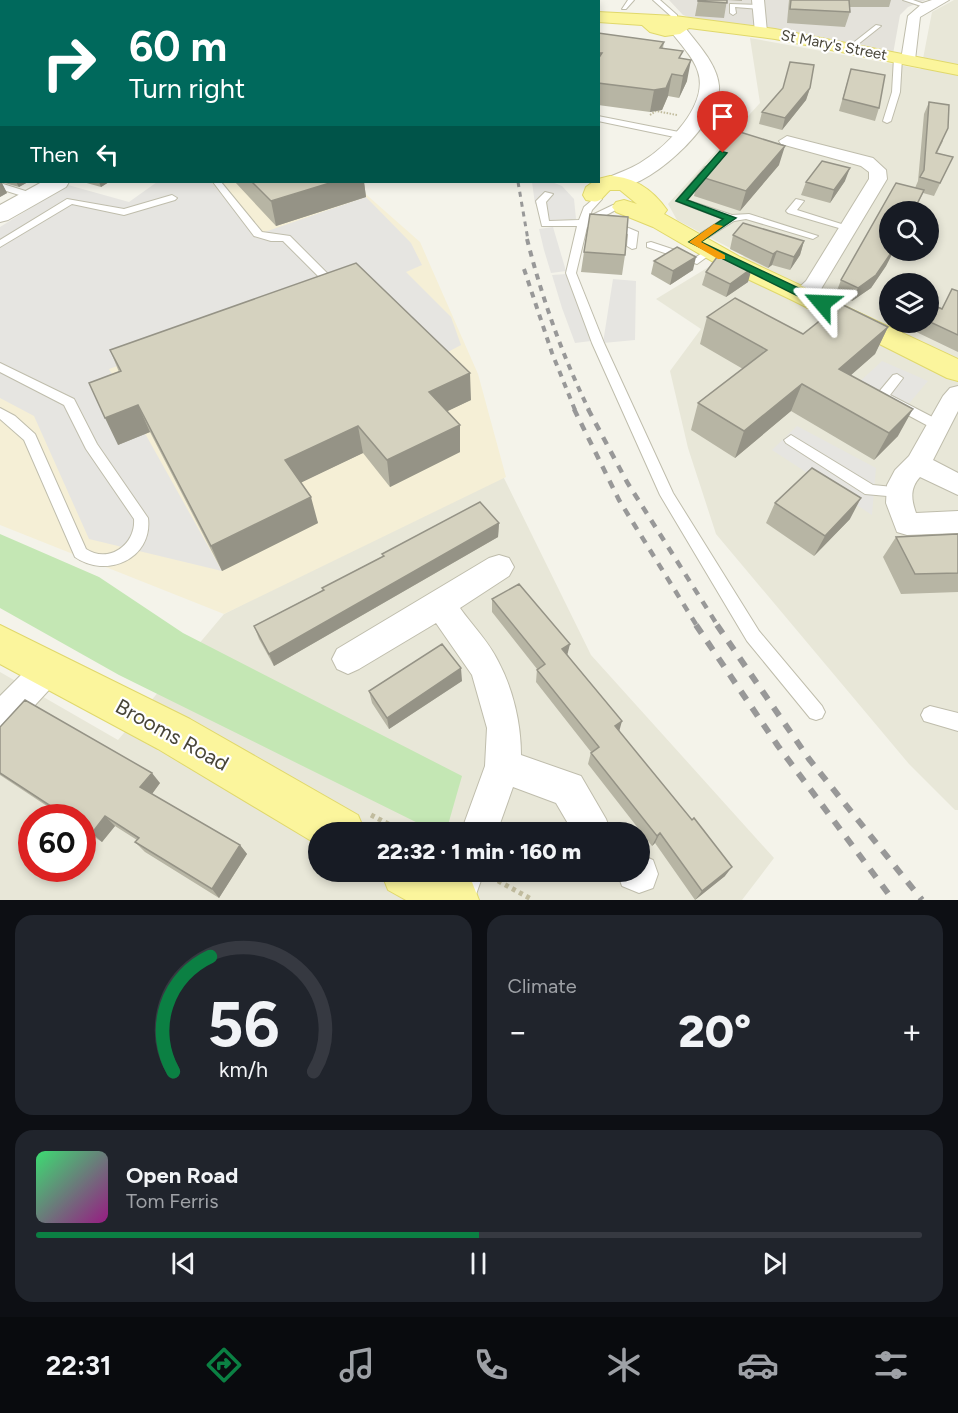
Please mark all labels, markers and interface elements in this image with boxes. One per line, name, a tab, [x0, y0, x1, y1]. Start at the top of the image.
text: 60 m	[129, 21, 227, 72]
icon: right	[30, 24, 108, 102]
street label: St Mary's Street	[779, 26, 889, 64]
text: Turn right	[129, 72, 245, 105]
pin	[697, 91, 748, 153]
icon: arrive	[706, 100, 739, 133]
icon: left	[91, 138, 124, 171]
text: Then	[30, 141, 79, 168]
map controls	[879, 201, 939, 333]
button: search	[879, 201, 939, 261]
position arrow	[790, 271, 854, 335]
button: layers	[879, 273, 939, 333]
street label: Brooms Road	[111, 693, 233, 776]
speed limit sign: 60	[18, 804, 96, 882]
text: 22:32 · 1 min · 160 m	[377, 838, 581, 865]
text: Climate	[508, 974, 577, 998]
text: 56	[207, 987, 279, 1062]
text: 20°	[678, 1004, 751, 1058]
text: −	[508, 1012, 528, 1051]
text: +	[901, 1012, 922, 1051]
text: km/h	[219, 1057, 268, 1082]
text: Open Road	[126, 1162, 238, 1189]
text: Tom Ferris	[126, 1189, 219, 1213]
icon: previous	[167, 1247, 200, 1280]
icon: pause	[462, 1247, 495, 1280]
icon: next	[758, 1247, 791, 1280]
icon: directions	[203, 1344, 245, 1386]
icon: music	[336, 1344, 378, 1386]
icon: phone	[470, 1344, 512, 1386]
icon: climate	[603, 1344, 645, 1386]
icon: car	[737, 1344, 779, 1386]
icon: filters	[870, 1344, 912, 1386]
text: 22:31	[46, 1349, 112, 1382]

